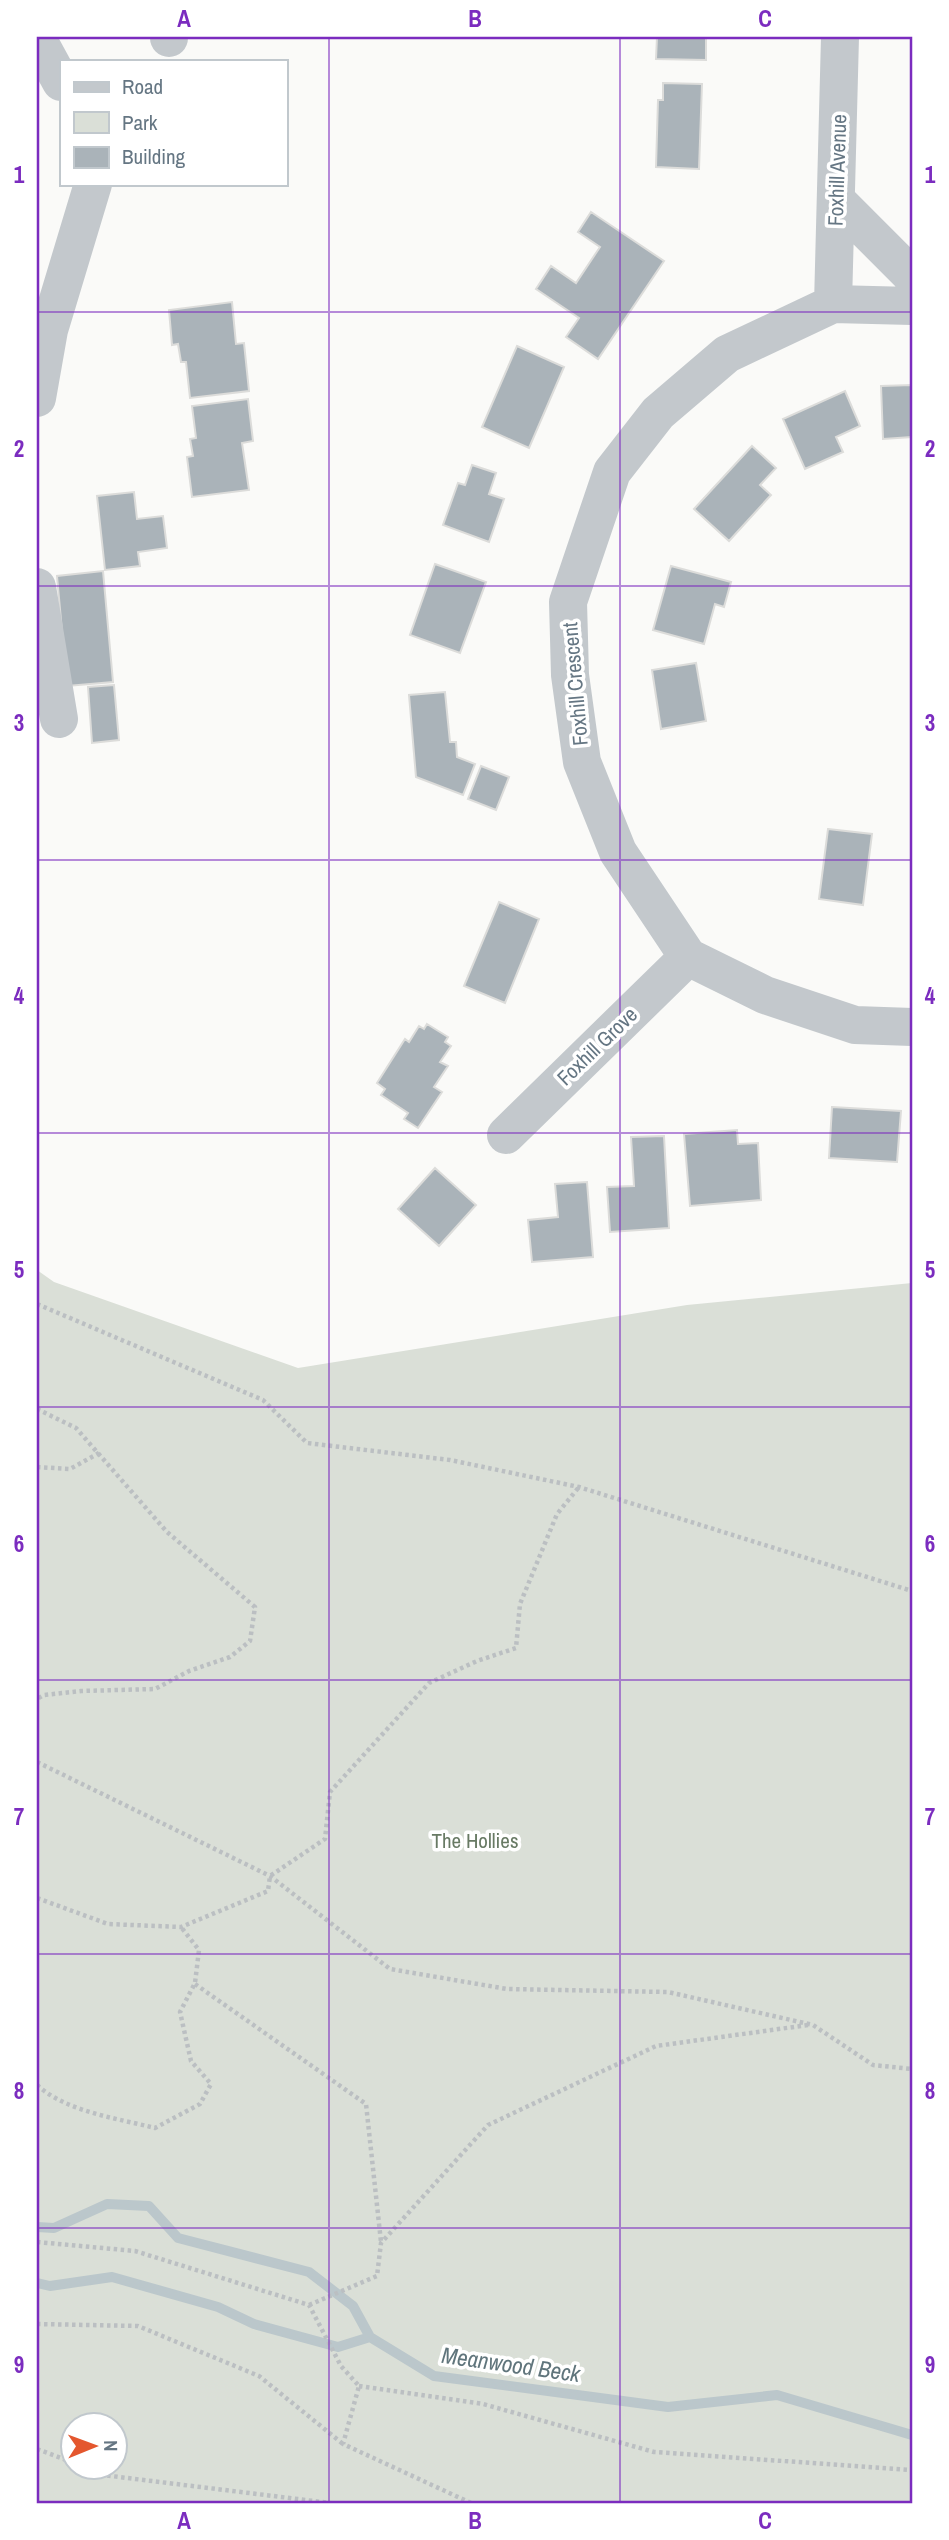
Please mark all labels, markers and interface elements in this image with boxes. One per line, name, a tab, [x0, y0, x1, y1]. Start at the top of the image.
text: A	[177, 3, 191, 34]
text: B	[468, 3, 482, 34]
text: C	[758, 3, 772, 34]
legend	[60, 60, 287, 186]
text: Road	[122, 72, 163, 101]
text: Park	[122, 108, 158, 137]
street label: Foxhill Avenue	[821, 114, 853, 226]
text: Building	[122, 142, 186, 171]
text: 1	[14, 159, 25, 190]
text: 1	[925, 159, 936, 190]
text: 2	[14, 433, 24, 464]
text: 2	[925, 433, 935, 464]
street label: Foxhill Crescent	[555, 621, 595, 747]
text: 3	[14, 707, 24, 738]
text: 3	[925, 707, 935, 738]
text: 4	[14, 980, 25, 1011]
text: 4	[925, 980, 936, 1011]
street label: Foxhill Grove	[550, 1000, 644, 1092]
text: 5	[14, 1254, 24, 1285]
text: 5	[925, 1254, 935, 1285]
text: 6	[14, 1528, 24, 1559]
text: 6	[925, 1528, 935, 1559]
text: 7	[14, 1801, 24, 1832]
text: 7	[925, 1801, 935, 1832]
park label: The Hollies	[431, 1826, 519, 1855]
text: 8	[14, 2075, 24, 2106]
text: 8	[925, 2075, 935, 2106]
water label: Meanwood Beck	[440, 2339, 584, 2389]
text: 9	[14, 2349, 24, 2380]
text: 9	[925, 2349, 935, 2380]
north arrow	[60, 2410, 130, 2480]
text: N	[98, 2440, 124, 2452]
text: A	[177, 2505, 191, 2536]
text: B	[468, 2505, 482, 2536]
text: C	[758, 2505, 772, 2536]

